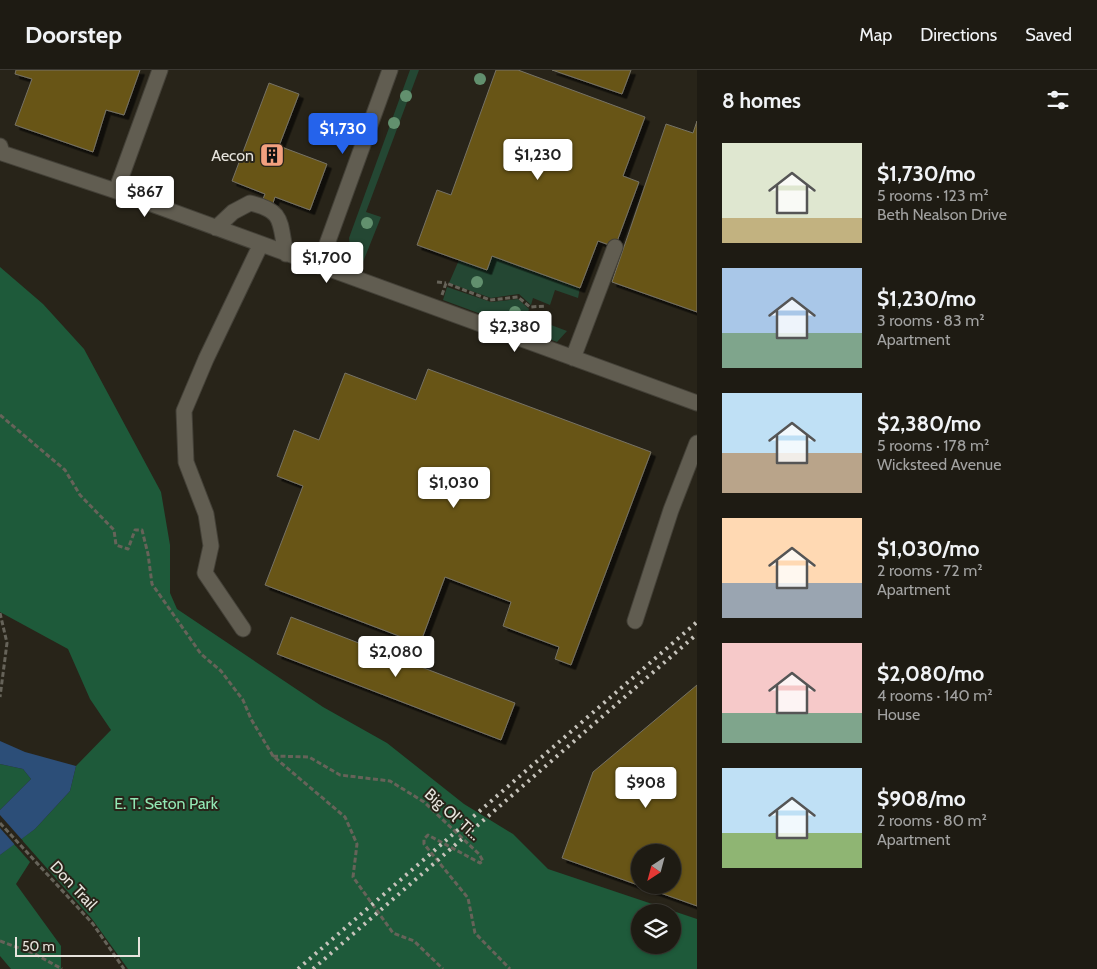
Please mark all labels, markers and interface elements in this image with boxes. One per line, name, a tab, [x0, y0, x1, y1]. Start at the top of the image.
text: Doorstep	[25, 20, 122, 49]
text: Map	[859, 24, 892, 46]
text: Directions	[920, 24, 997, 46]
text: Saved	[1025, 24, 1072, 46]
icon: filters	[1044, 86, 1072, 114]
text: 8 homes	[722, 88, 801, 113]
pin: $1,730	[302, 112, 384, 155]
text: $1,730	[320, 119, 366, 138]
pin: $1,230	[497, 138, 579, 181]
building icon: Aecon	[259, 142, 285, 168]
text: $1,230	[514, 145, 562, 164]
place label: Aecon	[211, 146, 254, 165]
text: $1,730/mo	[877, 161, 976, 186]
icon: home	[762, 163, 822, 223]
pin: $867	[115, 176, 175, 218]
text: $867	[127, 182, 163, 201]
text: 5 rooms · 123 m²	[877, 186, 989, 205]
text: Beth Nealson Drive	[877, 205, 1007, 224]
pin: $1,700	[286, 242, 368, 284]
text: $1,700	[302, 248, 352, 267]
text: $1,230/mo	[877, 286, 976, 311]
icon: home	[762, 288, 822, 348]
pin: $2,380	[474, 310, 556, 353]
text: 3 rooms · 83 m²	[877, 311, 985, 330]
text: $2,380	[489, 317, 541, 336]
text: Apartment	[877, 330, 950, 349]
text: $2,380/mo	[877, 411, 981, 436]
icon: home	[762, 413, 822, 473]
text: 5 rooms · 178 m²	[877, 436, 989, 455]
text: Wicksteed Avenue	[877, 455, 1001, 474]
pin: $1,030	[413, 466, 495, 509]
text: $1,030	[429, 473, 479, 492]
text: $1,030/mo	[877, 536, 980, 561]
icon: home	[762, 538, 822, 598]
text: 2 rooms · 72 m²	[877, 561, 982, 580]
text: Apartment	[877, 580, 950, 599]
pin: $2,080	[355, 636, 437, 678]
text: $2,080	[369, 642, 423, 661]
text: $2,080/mo	[877, 661, 984, 686]
icon: home	[762, 663, 822, 723]
text: 4 rooms · 140 m²	[877, 686, 993, 705]
text: House	[877, 705, 920, 724]
pin: $908	[616, 766, 676, 809]
text: $908	[626, 773, 666, 792]
street label: Big Ol' Ti...	[421, 784, 484, 844]
text: $908/mo	[877, 786, 966, 811]
icon: home	[762, 788, 822, 848]
park label: E. T. Seton Park	[114, 794, 219, 813]
text: 2 rooms · 80 m²	[877, 811, 987, 830]
text: Apartment	[877, 830, 950, 849]
north arrow	[631, 844, 681, 894]
map controls	[631, 844, 681, 954]
street label: Don Trail	[46, 857, 101, 914]
button: layers	[631, 904, 681, 954]
scale bar	[15, 934, 140, 957]
text: 50 m	[22, 937, 55, 955]

